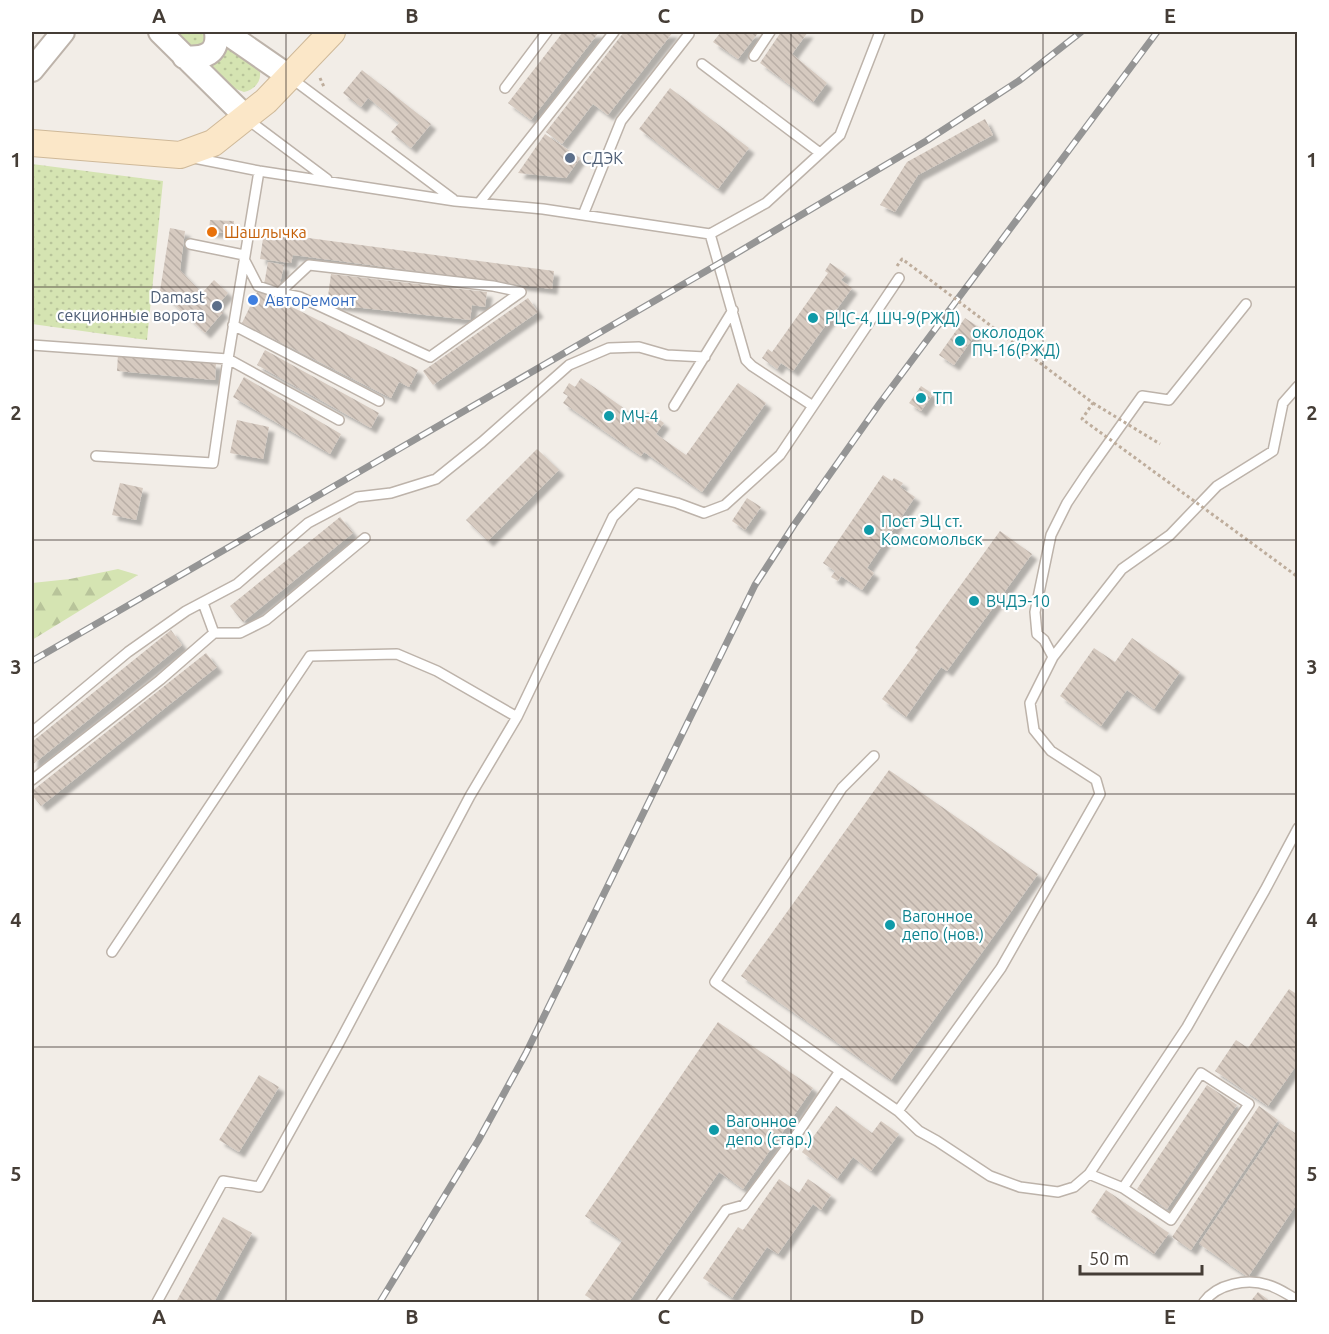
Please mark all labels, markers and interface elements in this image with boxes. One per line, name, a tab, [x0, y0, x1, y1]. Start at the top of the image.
text: A	[152, 4, 166, 27]
text: B	[405, 4, 419, 27]
text: C	[658, 4, 671, 27]
text: D	[910, 4, 924, 27]
text: E	[1164, 4, 1176, 27]
text: 1	[10, 148, 22, 171]
text: 1	[1306, 148, 1318, 171]
place label: СДЭК	[582, 149, 623, 167]
marker: СДЭК	[563, 151, 577, 165]
place label: Шашлычка	[224, 223, 307, 241]
marker: Шашлычка	[205, 225, 219, 239]
place label: Damast секционные ворота	[57, 288, 206, 324]
place label: Авторемонт	[265, 291, 356, 309]
marker: Авторемонт	[246, 293, 260, 307]
marker: Damast секционные ворота	[210, 299, 224, 313]
place label: РЦС-4, ШЧ-9(РЖД)	[825, 309, 961, 328]
marker: РЦС-4, ШЧ-9(РЖД)	[806, 311, 820, 325]
place label: околодок ПЧ-16(РЖД)	[972, 323, 1061, 360]
marker: околодок ПЧ-16(РЖД)	[953, 334, 967, 348]
place label: ТП	[933, 389, 953, 407]
marker: ТП	[914, 391, 928, 405]
text: 2	[10, 401, 22, 424]
text: 2	[1306, 401, 1318, 424]
place label: МЧ-4	[621, 407, 658, 425]
marker: МЧ-4	[602, 409, 616, 423]
place label: Пост ЭЦ ст. Комсомольск	[881, 512, 983, 548]
marker: Пост ЭЦ ст. Комсомольск	[862, 523, 876, 537]
place label: ВЧДЭ-10	[986, 592, 1050, 610]
marker: ВЧДЭ-10	[967, 594, 981, 608]
text: 3	[10, 655, 22, 678]
text: 3	[1306, 655, 1318, 678]
place label: Вагонное депо (нов.)	[902, 907, 984, 944]
text: 4	[10, 908, 22, 931]
text: 4	[1306, 908, 1318, 931]
marker: Вагонное депо (нов.)	[883, 918, 897, 932]
place label: Вагонное депо (стар.)	[726, 1112, 813, 1149]
marker: Вагонное депо (стар.)	[707, 1123, 721, 1137]
text: 5	[10, 1162, 22, 1185]
text: 5	[1306, 1162, 1318, 1185]
scale bar	[1080, 1238, 1202, 1276]
text: 50 m	[1089, 1248, 1129, 1268]
text: A	[152, 1305, 166, 1328]
text: B	[405, 1305, 419, 1328]
text: C	[658, 1305, 671, 1328]
text: D	[910, 1305, 924, 1328]
text: E	[1164, 1305, 1176, 1328]

